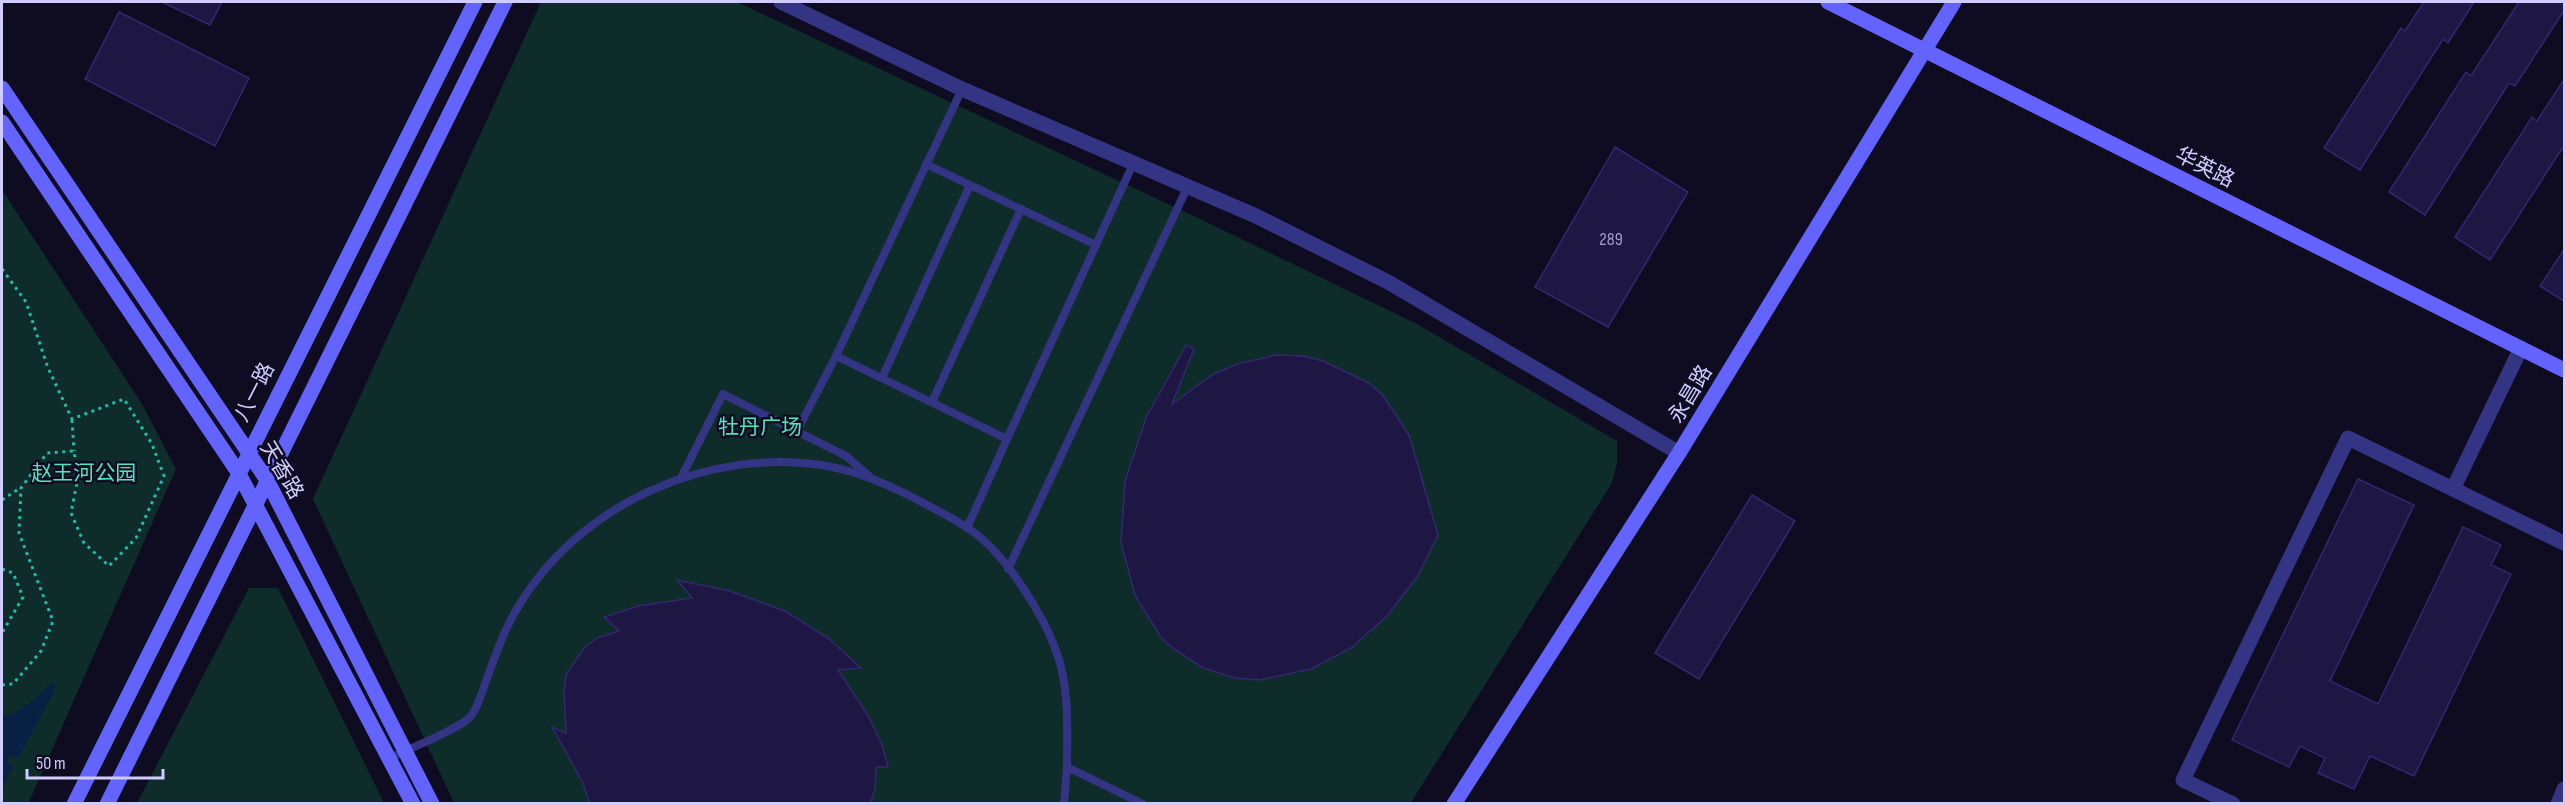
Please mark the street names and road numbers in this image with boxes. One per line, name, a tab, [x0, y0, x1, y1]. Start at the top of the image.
street label: 华英路	[2171, 142, 2239, 193]
street label: 八一路	[229, 358, 280, 426]
street label: 永昌路	[1663, 361, 1717, 428]
street label: 天香路	[255, 437, 309, 504]

